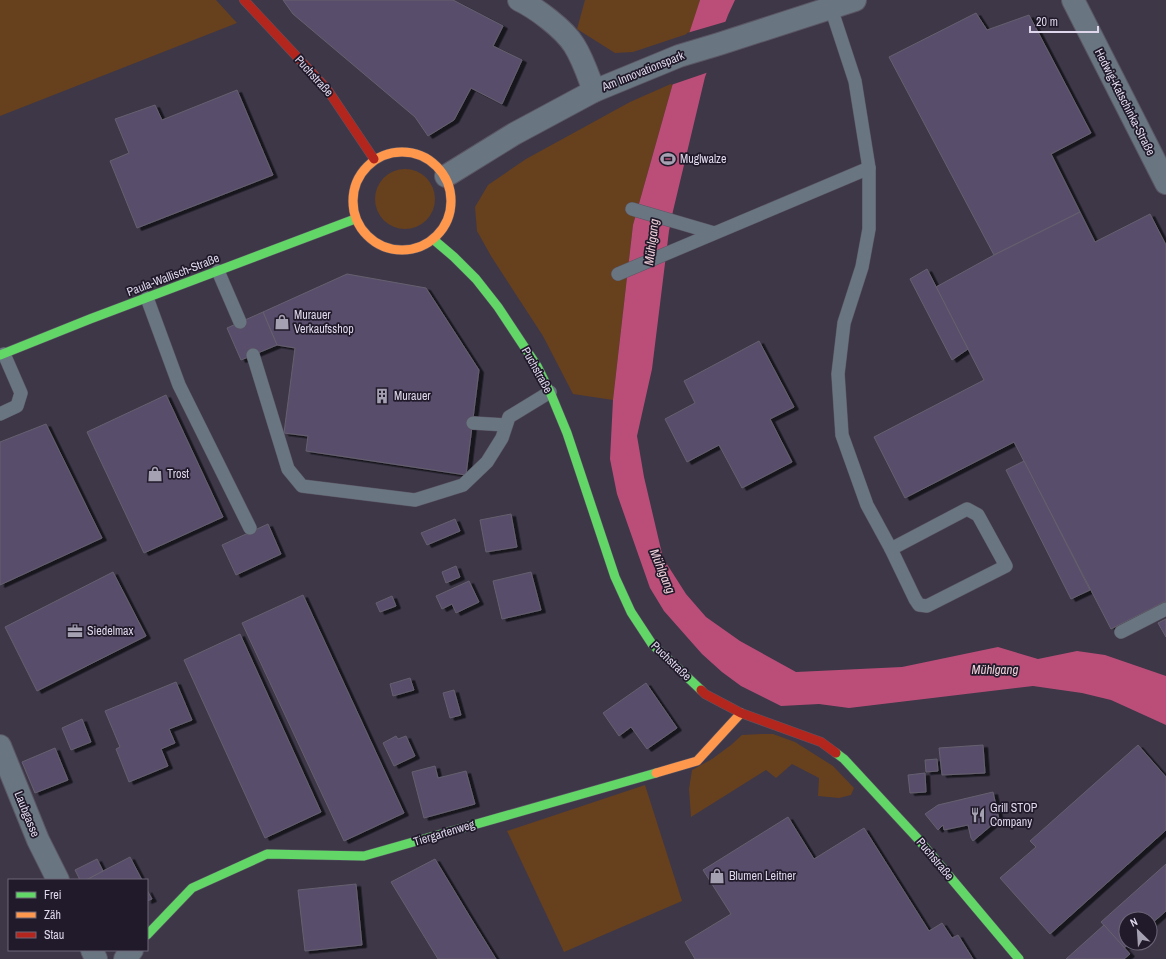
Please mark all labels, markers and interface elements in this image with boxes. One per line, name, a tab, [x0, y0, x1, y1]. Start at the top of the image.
scale bar	[1030, 8, 1098, 34]
text: 20 m	[1036, 14, 1058, 30]
street label: Hedwig-Katschinka-Straße	[1091, 46, 1159, 158]
street label: Am Innovationspark	[598, 47, 687, 95]
street label: Puchstraße	[291, 52, 337, 100]
sports icon: Muglwalze	[659, 150, 677, 168]
place label: Muglwalze	[680, 151, 726, 167]
water label: Mühlgang	[640, 218, 663, 266]
street label: Paula-Wallisch-Straße	[124, 250, 222, 300]
place label: Murauer Verkaufsshop	[294, 307, 354, 337]
shop icon: Murauer Verkaufsshop	[273, 313, 291, 331]
street label: Puchstraße	[518, 344, 556, 396]
building icon: Murauer	[373, 387, 391, 405]
place label: Murauer	[394, 388, 431, 404]
shop icon: Trost	[146, 465, 164, 483]
place label: Trost	[167, 466, 189, 482]
water label: Mühlgang	[646, 546, 679, 596]
office icon: Siedelmax	[66, 622, 84, 640]
place label: Siedelmax	[87, 623, 134, 639]
street label: Puchstraße	[647, 638, 695, 684]
water label: Mühlgang	[972, 661, 1018, 678]
street label: Laubgasse	[11, 789, 43, 839]
place label: Grill STOP Company	[990, 800, 1038, 830]
restaurant icon: Grill STOP Company	[969, 806, 987, 824]
street label: Tiergartenweg	[411, 816, 477, 850]
street label: Puchstraße	[913, 835, 957, 883]
shop icon: Blumen Leitner	[708, 867, 726, 885]
place label: Blumen Leitner	[729, 868, 796, 884]
legend	[8, 879, 148, 951]
text: Frei	[44, 887, 62, 903]
text: Zäh	[44, 907, 61, 923]
north arrow	[1118, 911, 1158, 951]
text: N	[1128, 914, 1140, 930]
text: Stau	[44, 927, 64, 943]

